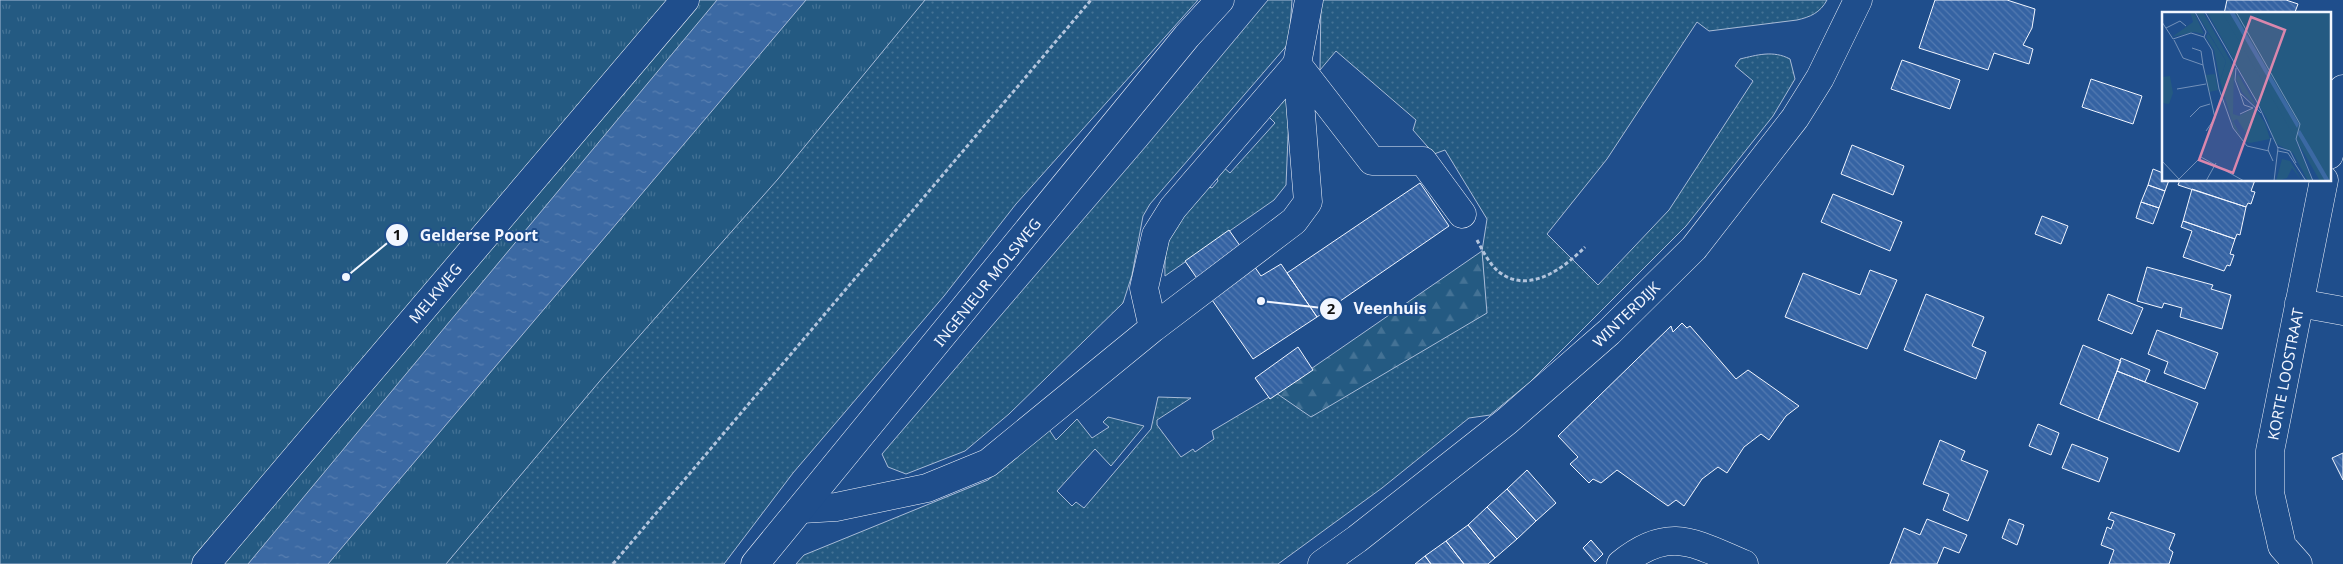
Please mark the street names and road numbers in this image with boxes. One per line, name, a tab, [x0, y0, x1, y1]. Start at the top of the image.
street label: INGENIEUR MOLSWEG	[929, 214, 1045, 350]
street label: MELKWEG	[404, 259, 466, 327]
street label: WINTERDIJK	[1588, 276, 1664, 351]
street label: KORTE LOOSTRAAT	[2262, 306, 2308, 442]

